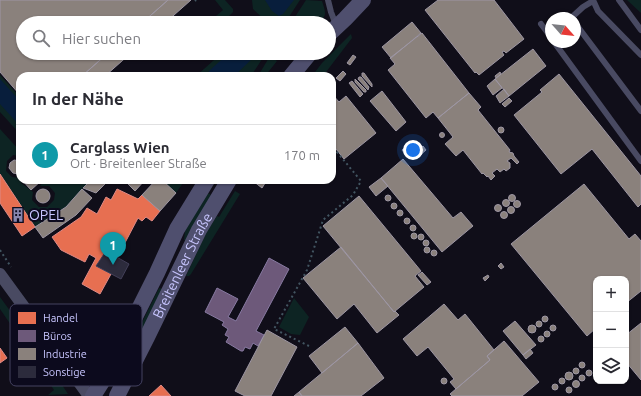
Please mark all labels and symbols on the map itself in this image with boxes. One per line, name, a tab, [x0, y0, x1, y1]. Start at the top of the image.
north arrow	[545, 12, 581, 48]
your location	[403, 140, 423, 160]
building icon: OPEL	[10, 207, 26, 223]
place label: OPEL	[29, 207, 63, 223]
street label: Breitenleer Straße	[149, 210, 215, 321]
pin: 1	[100, 232, 126, 265]
legend	[10, 304, 142, 386]
text: Handel	[43, 312, 78, 324]
text: Büros	[43, 330, 72, 342]
text: Industrie	[43, 348, 87, 360]
text: Sonstige	[43, 366, 86, 378]

